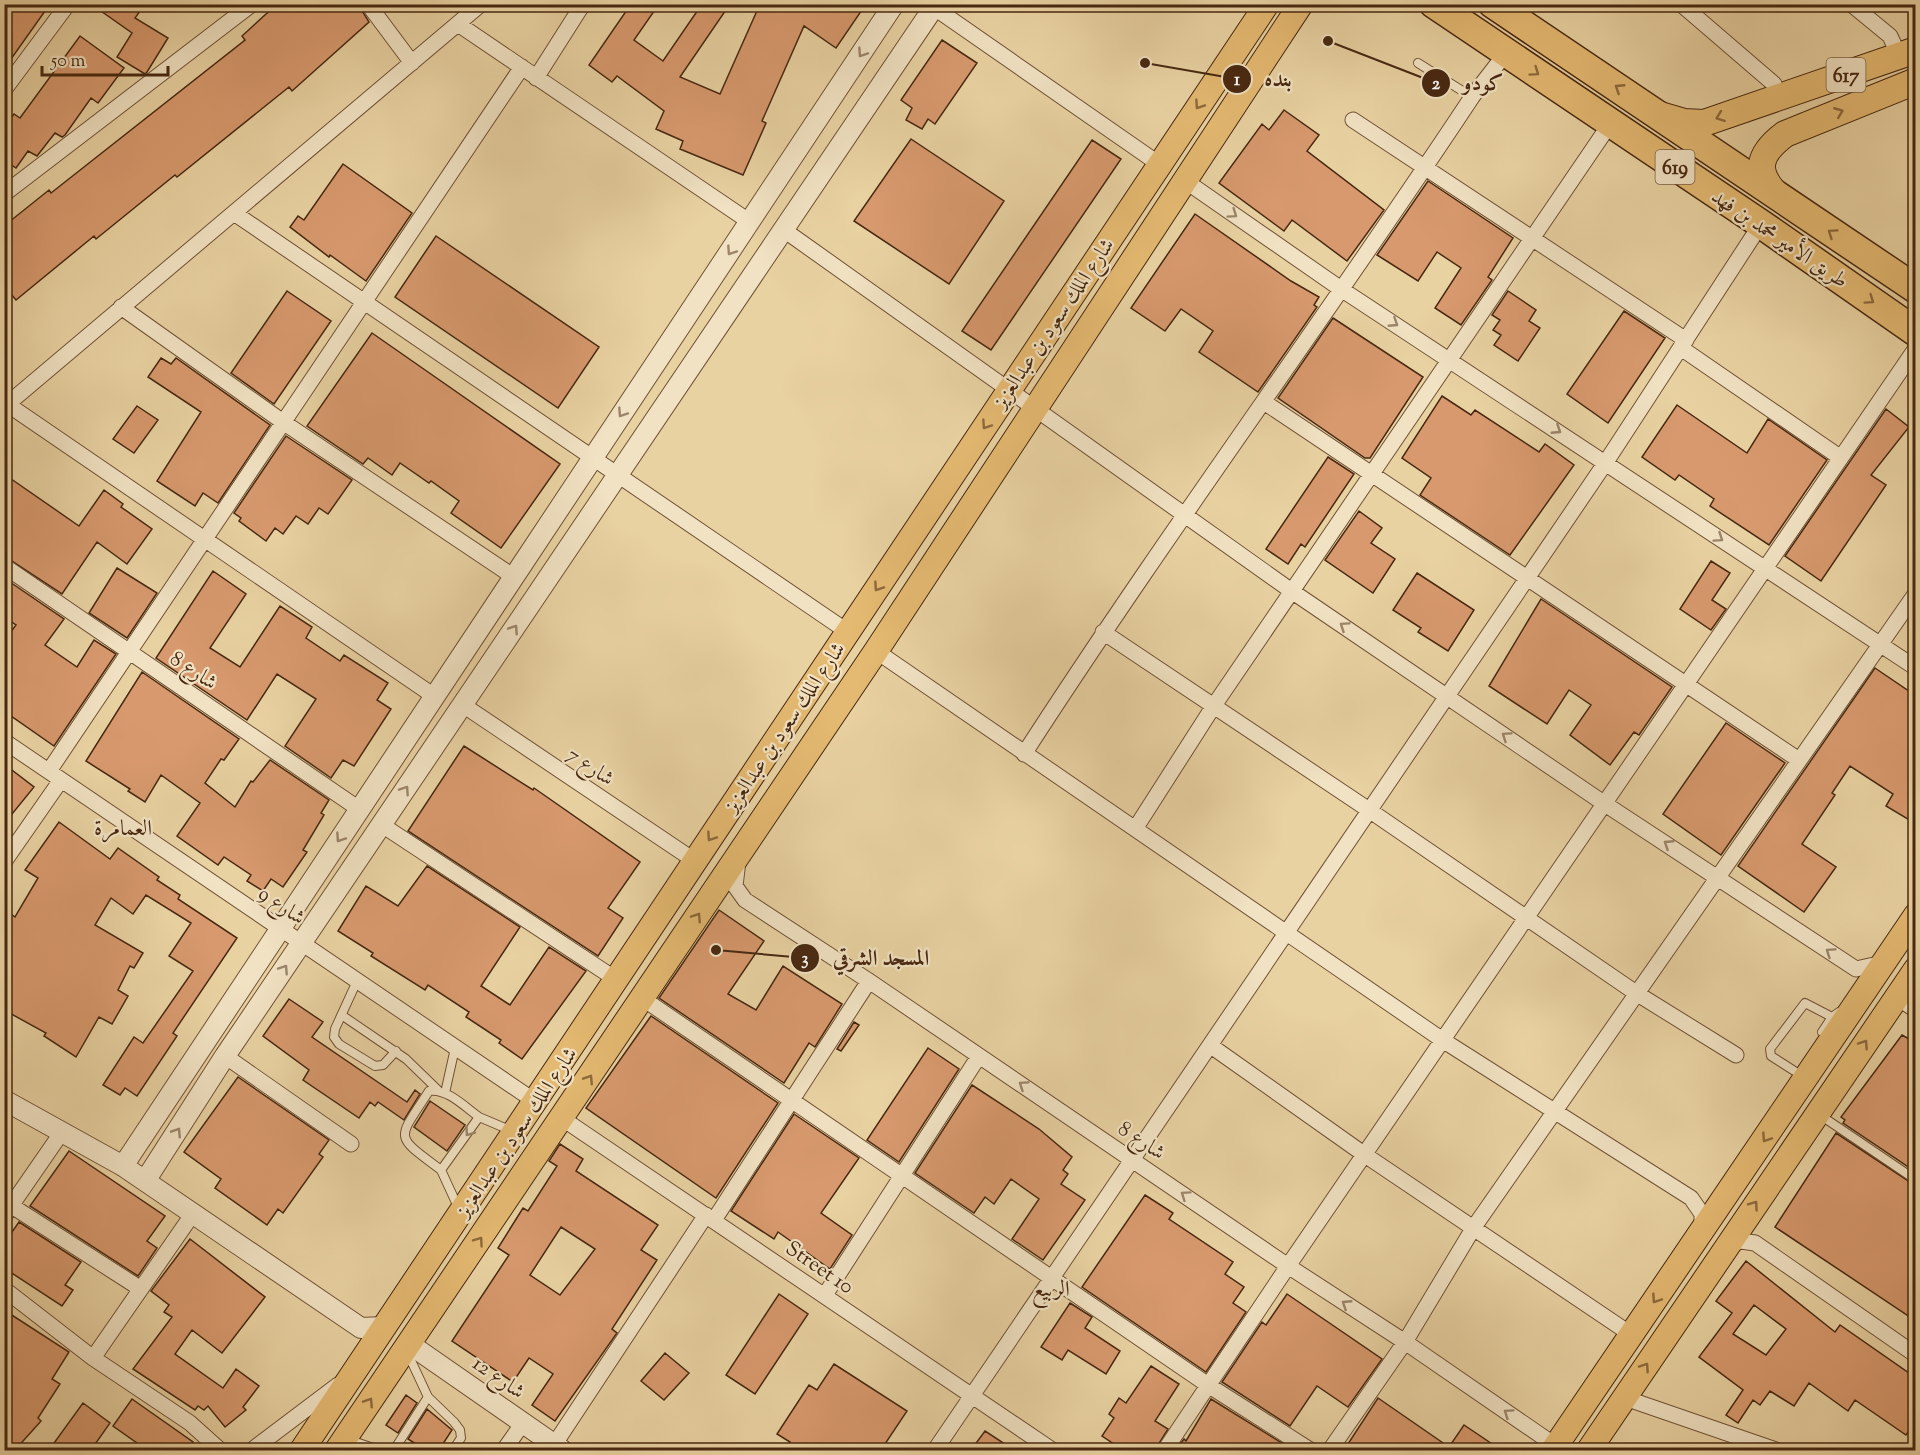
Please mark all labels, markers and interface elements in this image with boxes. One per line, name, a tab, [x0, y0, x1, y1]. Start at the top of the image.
scale bar	[42, 39, 168, 77]
one-way arrow	[858, 46, 869, 57]
text: 50 m	[50, 49, 86, 75]
road number: 617	[1826, 58, 1866, 92]
callout: بنده	[1222, 59, 1304, 99]
callout: كودو	[1421, 63, 1516, 103]
text: بنده	[1264, 65, 1292, 97]
one-way arrow	[1528, 65, 1539, 76]
text: 1	[1234, 68, 1241, 94]
text: كودو	[1461, 69, 1503, 101]
text: 2	[1432, 72, 1441, 98]
one-way arrow	[1615, 83, 1625, 95]
one-way arrow	[1195, 99, 1206, 110]
one-way arrow	[1833, 107, 1844, 119]
one-way arrow	[1715, 110, 1726, 122]
road number: 619	[1656, 150, 1694, 184]
street label: طريق الأمير محمد بن فهد	[1704, 181, 1854, 297]
one-way arrow	[1226, 207, 1237, 218]
one-way arrow	[1828, 229, 1838, 241]
street label: شارع الملك سعود بن عبدالعزيز	[985, 233, 1124, 417]
one-way arrow	[727, 244, 738, 255]
one-way arrow	[1863, 293, 1874, 304]
one-way arrow	[1388, 316, 1398, 328]
one-way arrow	[618, 407, 630, 417]
one-way arrow	[982, 418, 993, 429]
one-way arrow	[1551, 422, 1561, 434]
one-way arrow	[1713, 531, 1724, 542]
one-way arrow	[873, 581, 885, 591]
one-way arrow	[1340, 622, 1351, 633]
one-way arrow	[507, 624, 518, 635]
street label: شارع الملك سعود بن عبدالعزيز	[716, 637, 855, 821]
street label: شارع 8	[163, 645, 223, 699]
one-way arrow	[1501, 732, 1512, 743]
street label: شارع 7	[560, 741, 620, 795]
one-way arrow	[398, 786, 409, 797]
district label: العمامرة	[94, 814, 152, 846]
one-way arrow	[708, 830, 719, 841]
one-way arrow	[336, 831, 347, 842]
one-way arrow	[1663, 841, 1674, 852]
street label: شارع 9	[251, 880, 310, 934]
one-way arrow	[689, 913, 701, 923]
callout: المسجد الشرقي	[790, 938, 941, 978]
text: المسجد الشرقي	[832, 944, 929, 976]
text: 3	[801, 947, 809, 973]
one-way arrow	[1826, 948, 1837, 959]
one-way arrow	[277, 965, 288, 976]
one-way arrow	[1857, 1040, 1868, 1051]
street label: شارع الملك سعود بن عبدالعزيز	[448, 1042, 587, 1226]
one-way arrow	[581, 1075, 592, 1086]
one-way arrow	[1019, 1081, 1030, 1092]
street label: شارع 8	[1111, 1115, 1171, 1169]
one-way arrow	[465, 1126, 476, 1137]
one-way arrow	[169, 1128, 181, 1138]
one-way arrow	[1762, 1131, 1773, 1142]
one-way arrow	[1180, 1191, 1191, 1202]
one-way arrow	[1747, 1201, 1758, 1212]
street label: Street 10	[779, 1235, 859, 1303]
one-way arrow	[472, 1236, 483, 1247]
district label: الربيع	[1032, 1275, 1070, 1308]
one-way arrow	[1652, 1293, 1664, 1303]
one-way arrow	[1342, 1299, 1352, 1311]
street label: شارع 12	[465, 1350, 530, 1408]
one-way arrow	[1638, 1363, 1649, 1374]
one-way arrow	[362, 1398, 374, 1408]
one-way arrow	[1504, 1409, 1515, 1420]

